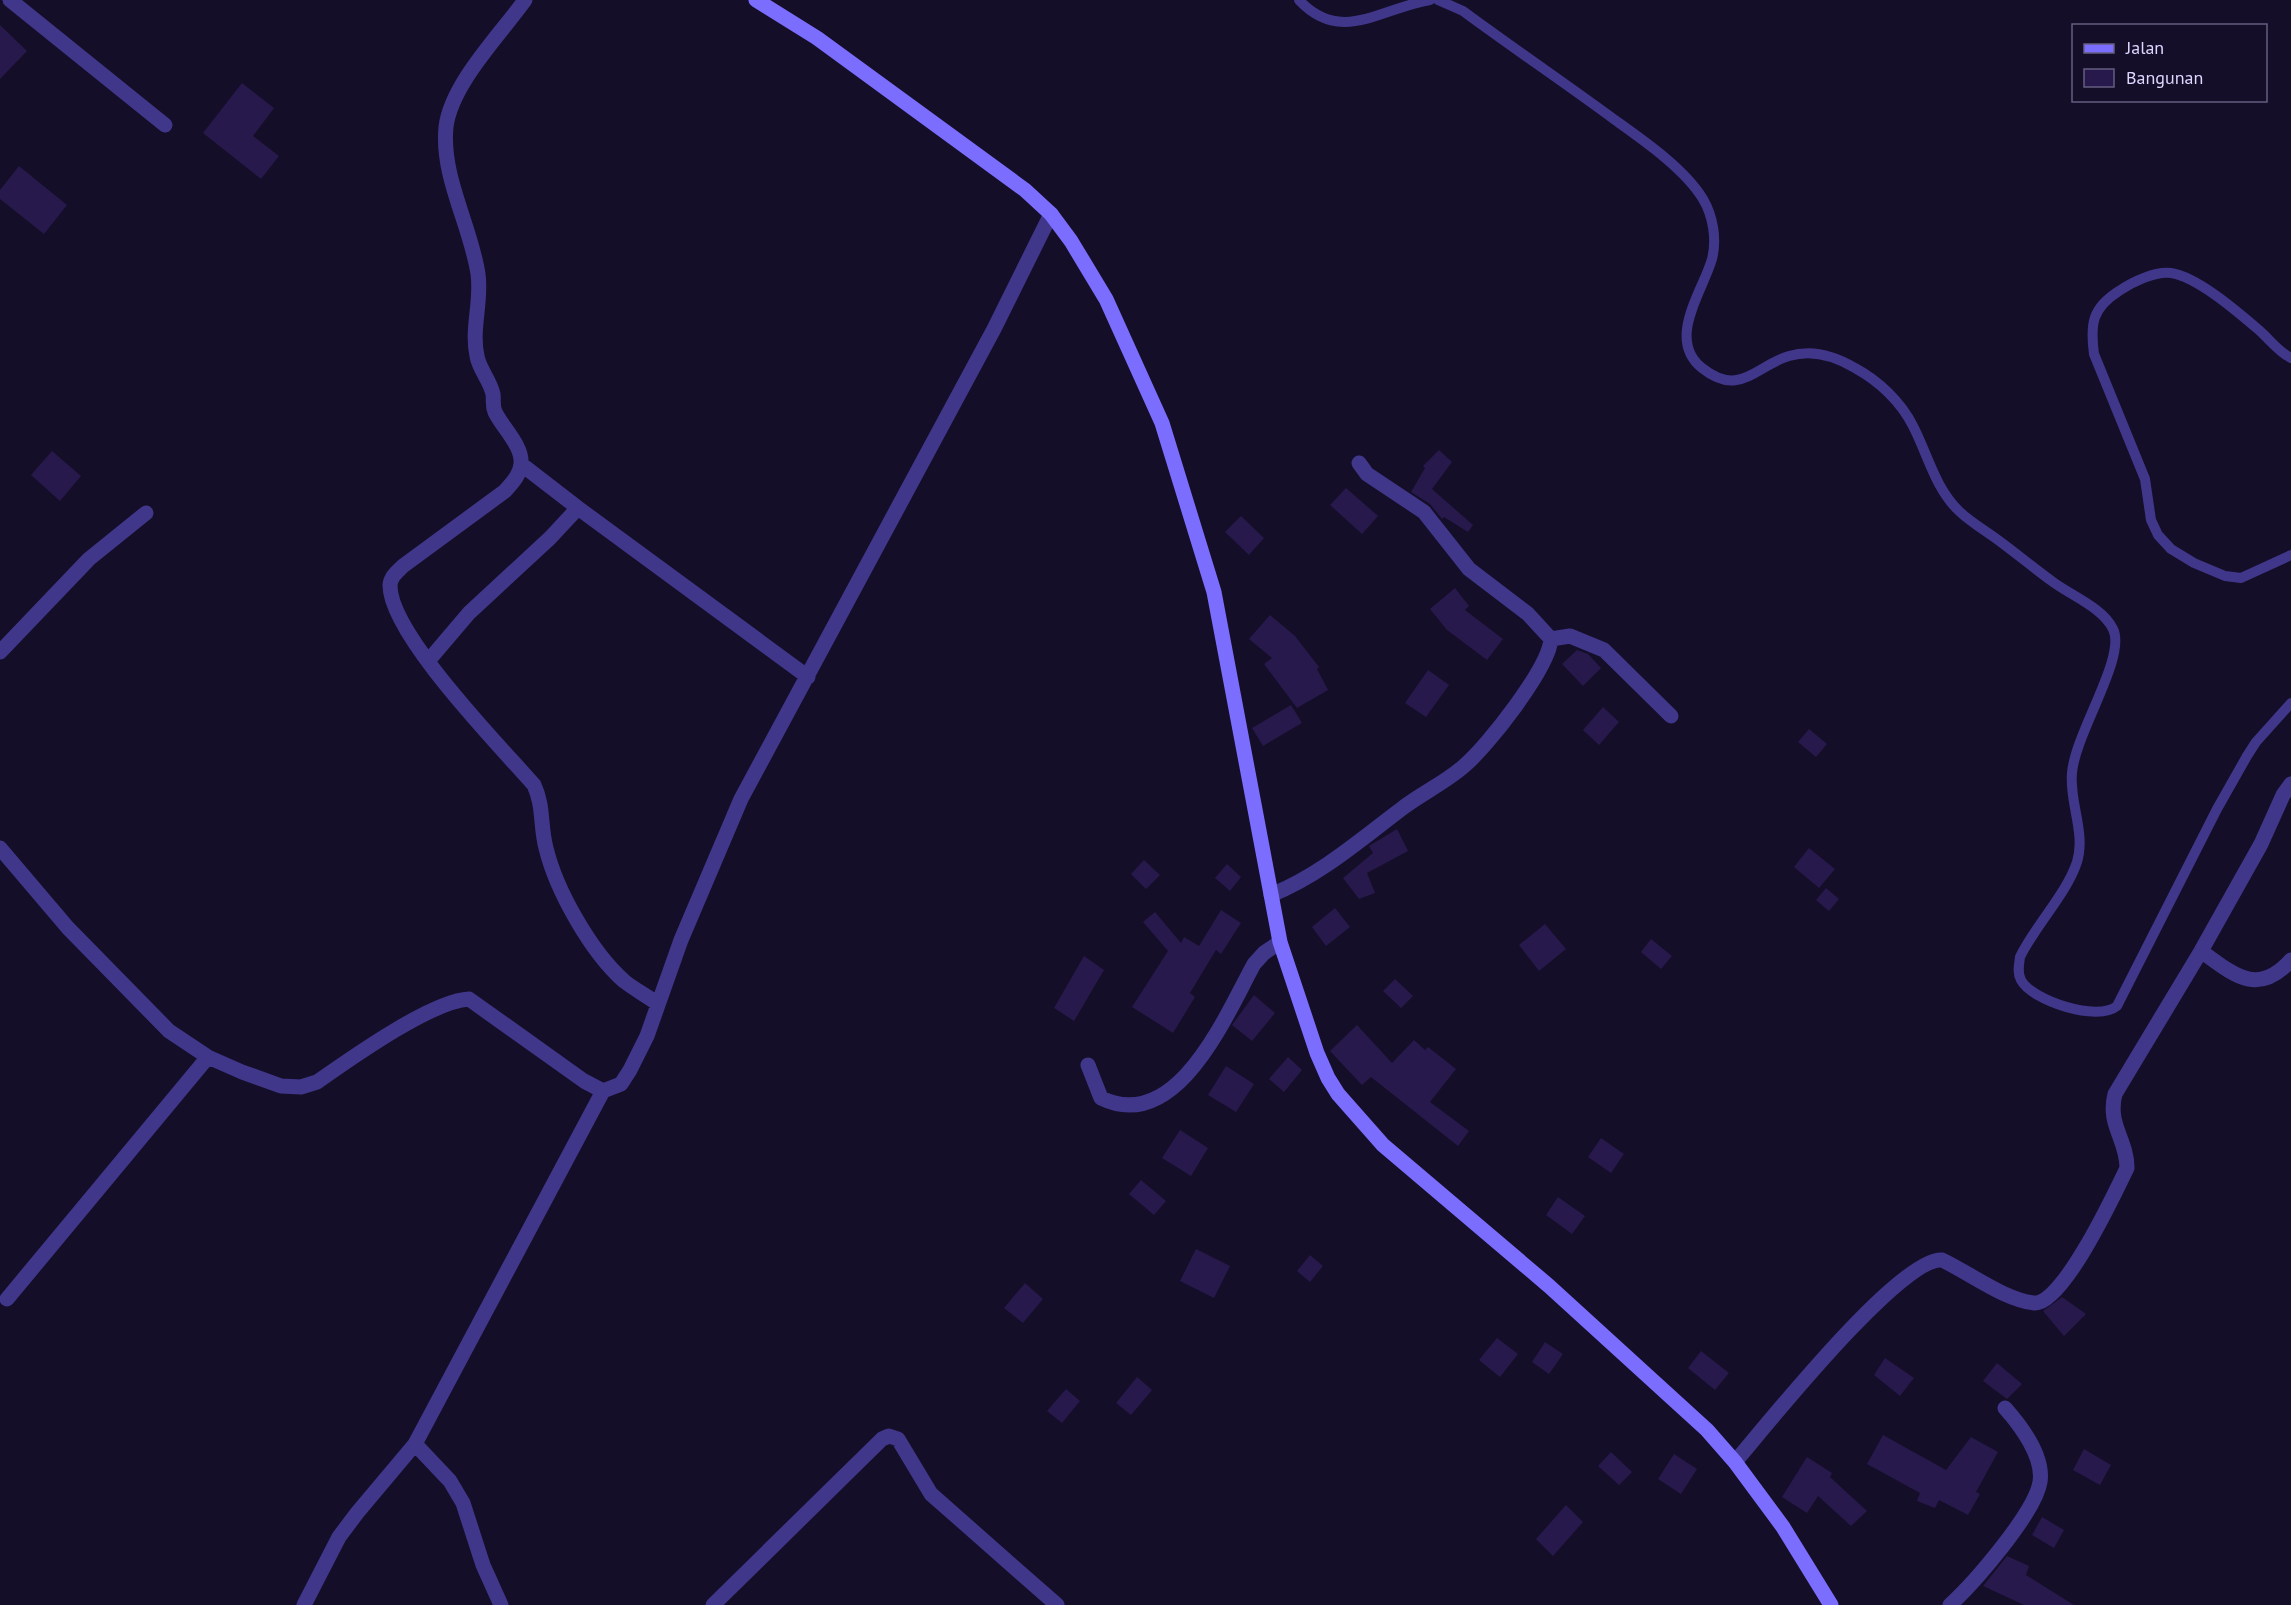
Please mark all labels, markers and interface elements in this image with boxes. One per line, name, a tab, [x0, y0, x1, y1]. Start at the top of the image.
legend	[2072, 24, 2267, 102]
text: Jalan	[2125, 36, 2164, 59]
text: Bangunan	[2126, 66, 2203, 89]

